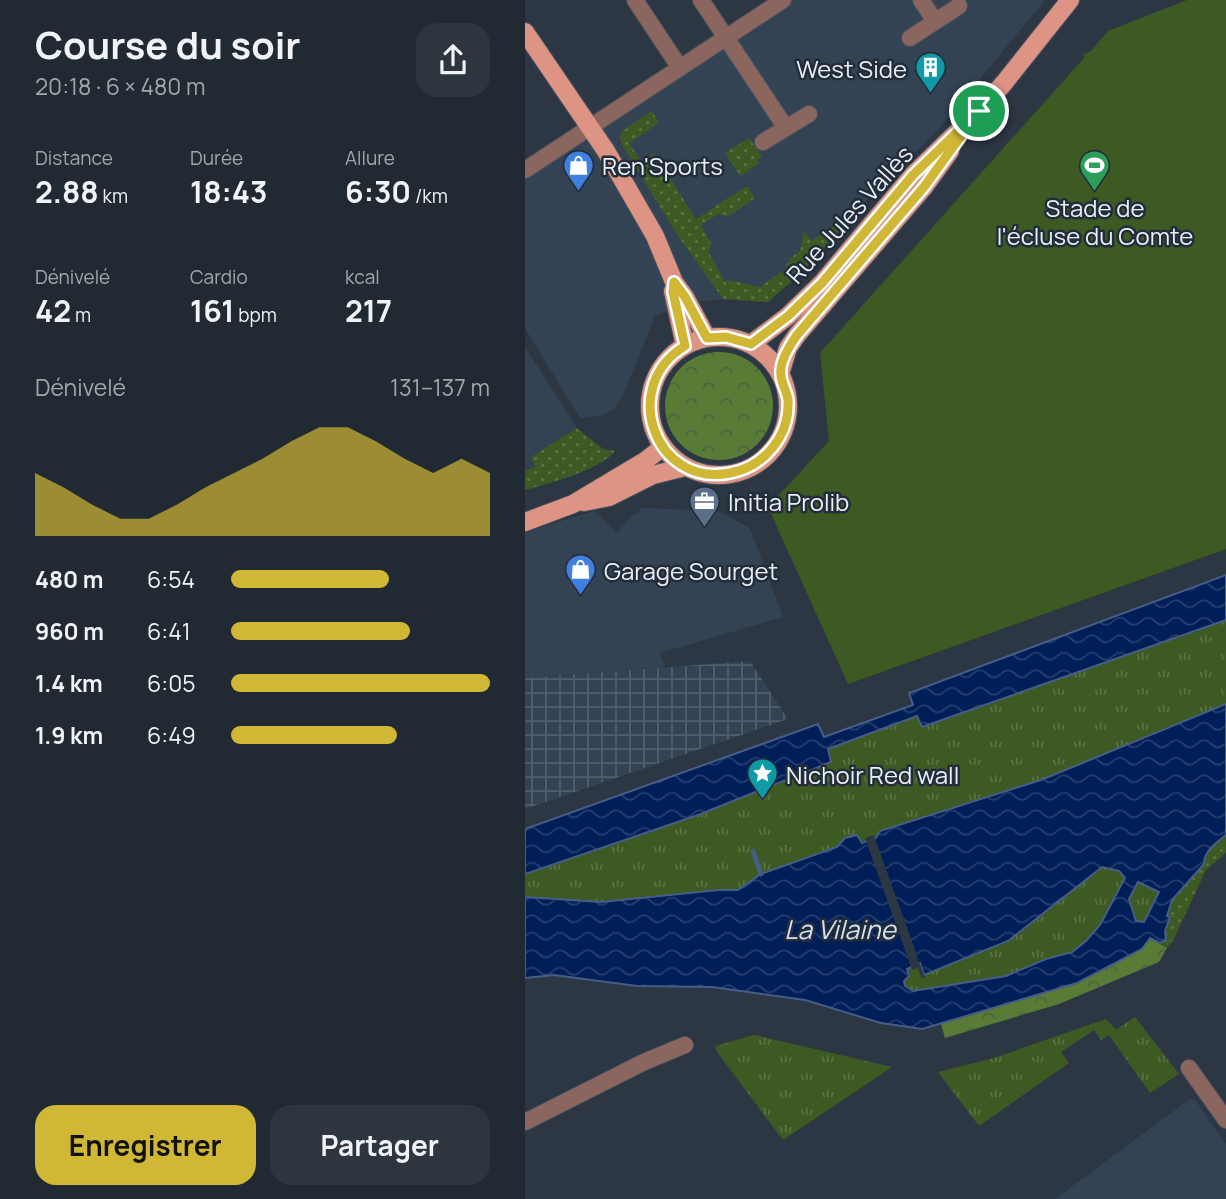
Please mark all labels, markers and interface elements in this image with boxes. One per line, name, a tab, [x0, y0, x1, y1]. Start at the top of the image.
text: Course du soir	[35, 18, 300, 70]
button: share	[416, 23, 490, 97]
building icon: West Side	[913, 51, 947, 95]
place label: West Side	[796, 52, 907, 85]
text: 20:18 · 6 × 480 m	[35, 70, 205, 102]
pin	[949, 81, 1009, 141]
icon: arrive	[960, 92, 998, 130]
street label: Rue Jules Vallès	[778, 138, 920, 290]
text: Distance	[35, 145, 113, 171]
text: Durée	[190, 145, 243, 171]
text: Allure	[345, 145, 395, 171]
shop icon: Ren'Sports	[562, 148, 596, 192]
sports icon: Stade de l'écluse du Comte	[1078, 148, 1112, 192]
place label: Ren'Sports	[602, 149, 723, 182]
text: 2.88	[35, 171, 99, 212]
text: 18:43	[190, 171, 268, 212]
text: 6:30	[345, 171, 411, 212]
text: km	[99, 183, 128, 209]
text: /km	[411, 183, 448, 209]
place label: Stade de l'écluse du Comte	[997, 191, 1193, 252]
text: Dénivelé	[35, 264, 110, 290]
text: Cardio	[190, 264, 248, 290]
text: kcal	[345, 264, 380, 290]
text: 42	[35, 290, 71, 331]
text: 161	[190, 290, 234, 331]
text: 217	[345, 290, 392, 331]
text: m	[71, 302, 91, 328]
text: bpm	[234, 302, 277, 328]
text: Dénivelé	[35, 371, 126, 403]
text: 131–137 m	[390, 371, 490, 403]
office icon: Initia Prolib	[688, 484, 722, 528]
place label: Initia Prolib	[728, 485, 849, 518]
shop icon: Garage Sourget	[564, 553, 598, 597]
place label: Garage Sourget	[604, 554, 778, 587]
text: 480 m	[35, 563, 104, 595]
text: 6:54	[147, 563, 195, 595]
text: 960 m	[35, 615, 104, 647]
text: 6:41	[147, 615, 191, 647]
text: 1.4 km	[35, 667, 103, 699]
text: 6:05	[147, 667, 195, 699]
text: 1.9 km	[35, 719, 103, 751]
text: 6:49	[147, 719, 196, 751]
place icon: Nichoir Red wall	[746, 757, 780, 801]
place label: Nichoir Red wall	[786, 758, 959, 791]
water label: La Vilaine	[784, 911, 897, 947]
button: Enregistrer	[35, 1105, 256, 1185]
button: Partager	[270, 1105, 490, 1185]

